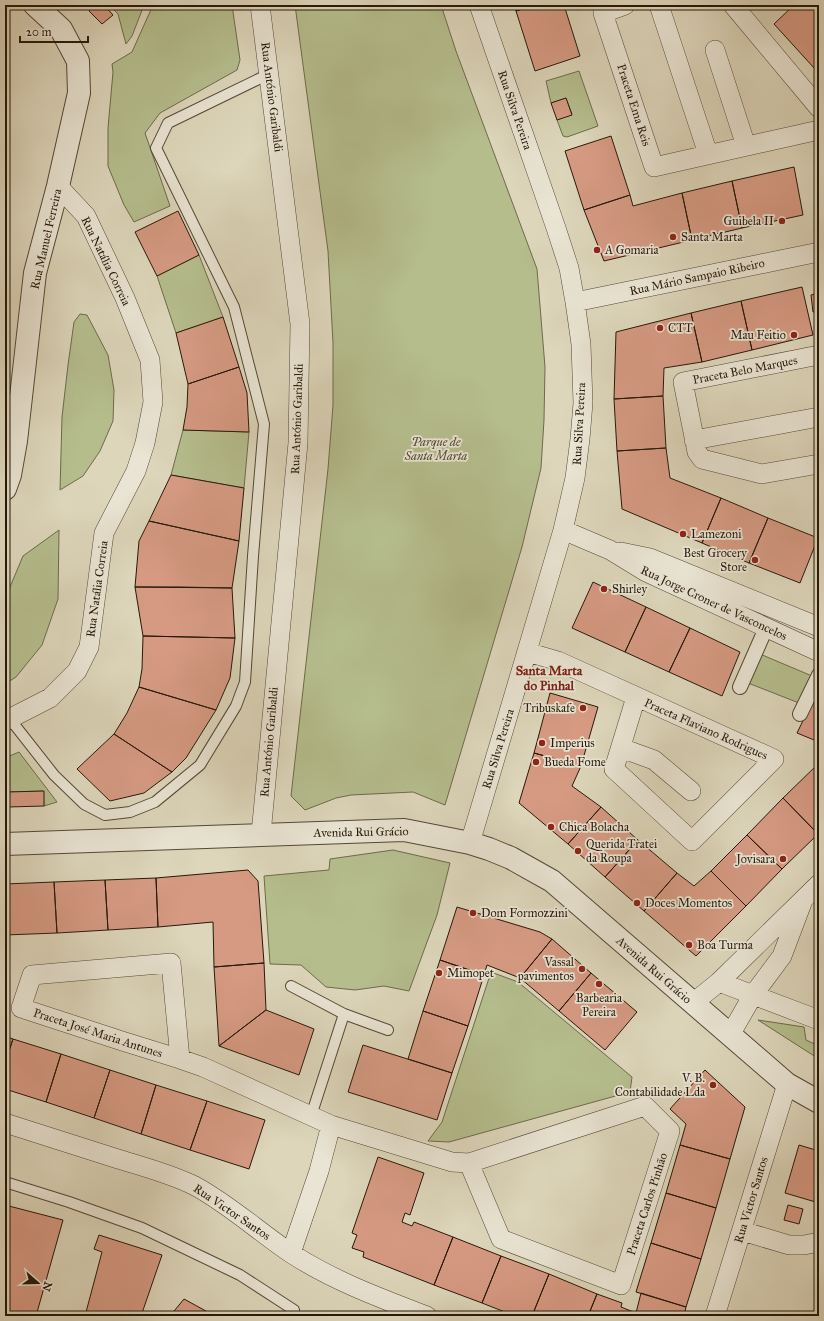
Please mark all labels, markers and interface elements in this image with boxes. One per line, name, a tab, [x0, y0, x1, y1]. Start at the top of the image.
scale bar	[20, 18, 88, 44]
text: 20 m	[26, 25, 52, 39]
street label: Rua António Garibaldi	[258, 41, 286, 154]
street label: Praceta Ema Reis	[614, 62, 654, 148]
street label: Rua Silva Pereira	[495, 69, 535, 152]
street label: Rua Manuel Ferreira	[28, 186, 65, 291]
street label: Rua Natália Correia	[78, 214, 134, 309]
place label: Guibela II	[724, 214, 774, 228]
marker: Guibela II	[777, 216, 787, 226]
place label: Santa Marta	[681, 230, 743, 244]
marker: Santa Marta	[668, 232, 678, 242]
place label: A Gomaria	[604, 243, 659, 257]
marker: A Gomaria	[592, 245, 602, 255]
street label: Rua Mário Sampaio Ribeiro	[628, 256, 766, 298]
place label: CTT	[668, 321, 693, 335]
marker: CTT	[655, 323, 665, 333]
place label: Mau Feitio	[730, 328, 786, 342]
marker: Mau Feitio	[789, 330, 799, 340]
street label: Praceta Belo Marques	[691, 353, 799, 388]
street label: Rua António Garibaldi	[288, 363, 306, 475]
street label: Rua Silva Pereira	[570, 381, 588, 466]
park label: Parque de Santa Marta	[404, 435, 467, 463]
place label: Lamezoni	[691, 527, 742, 541]
marker: Lamezoni	[678, 529, 688, 539]
street label: Rua Natália Correia	[83, 539, 111, 638]
place label: Best Grocery Store	[683, 546, 747, 574]
marker: Best Grocery Store	[750, 555, 760, 565]
street label: Rua Jorge Croner de Vasconcelos	[638, 563, 789, 644]
place label: Shirley	[612, 582, 647, 596]
marker: Shirley	[599, 584, 609, 594]
district label: Santa Marta do Pinhal	[516, 663, 583, 694]
street label: Rua António Garibaldi	[257, 686, 281, 798]
street label: Praceta Flaviano Rodrigues	[642, 695, 770, 763]
place label: Tribuskafe	[523, 701, 575, 715]
marker: Tribuskafe	[578, 703, 588, 713]
street label: Rua Silva Pereira	[479, 706, 517, 791]
place label: Imperius	[550, 736, 595, 750]
marker: Imperius	[537, 738, 547, 748]
place label: Bueda Fome	[544, 755, 606, 769]
marker: Bueda Fome	[531, 757, 541, 767]
place label: Chica Bolacha	[559, 820, 630, 834]
marker: Chica Bolacha	[546, 822, 556, 832]
street label: Avenida Rui Grácio	[312, 824, 409, 840]
place label: Querida Tratei da Roupa	[586, 837, 658, 865]
marker: Querida Tratei da Roupa	[573, 846, 583, 856]
place label: Jovisara	[734, 852, 776, 867]
marker: Jovisara	[778, 854, 788, 864]
place label: Doces Momentos	[645, 896, 732, 910]
marker: Doces Momentos	[632, 898, 642, 908]
place label: Dom Formozzini	[481, 906, 568, 920]
marker: Dom Formozzini	[468, 908, 478, 918]
street label: Avenida Rui Grácio	[613, 933, 694, 1006]
place label: Boa Turma	[697, 938, 754, 952]
marker: Boa Turma	[684, 940, 694, 950]
place label: Vassal pavimentos	[517, 955, 575, 983]
marker: Vassal pavimentos	[577, 964, 587, 974]
place label: Mimopet	[447, 966, 495, 980]
marker: Mimopet	[434, 968, 444, 978]
marker: Barbearia Pereira	[594, 979, 604, 989]
place label: Barbearia Pereira	[576, 991, 623, 1019]
street label: Praceta José Maria Antunes	[31, 1005, 164, 1061]
place label: V. B. Contabilidade Lda	[615, 1071, 706, 1099]
marker: V. B. Contabilidade Lda	[708, 1080, 718, 1090]
street label: Praceta Carlos Pinhão	[624, 1151, 670, 1257]
street label: Rua Victor Santos	[731, 1155, 771, 1245]
street label: Rua Victor Santos	[191, 1181, 273, 1243]
north arrow	[18, 1263, 58, 1303]
text: N	[39, 1280, 55, 1293]

